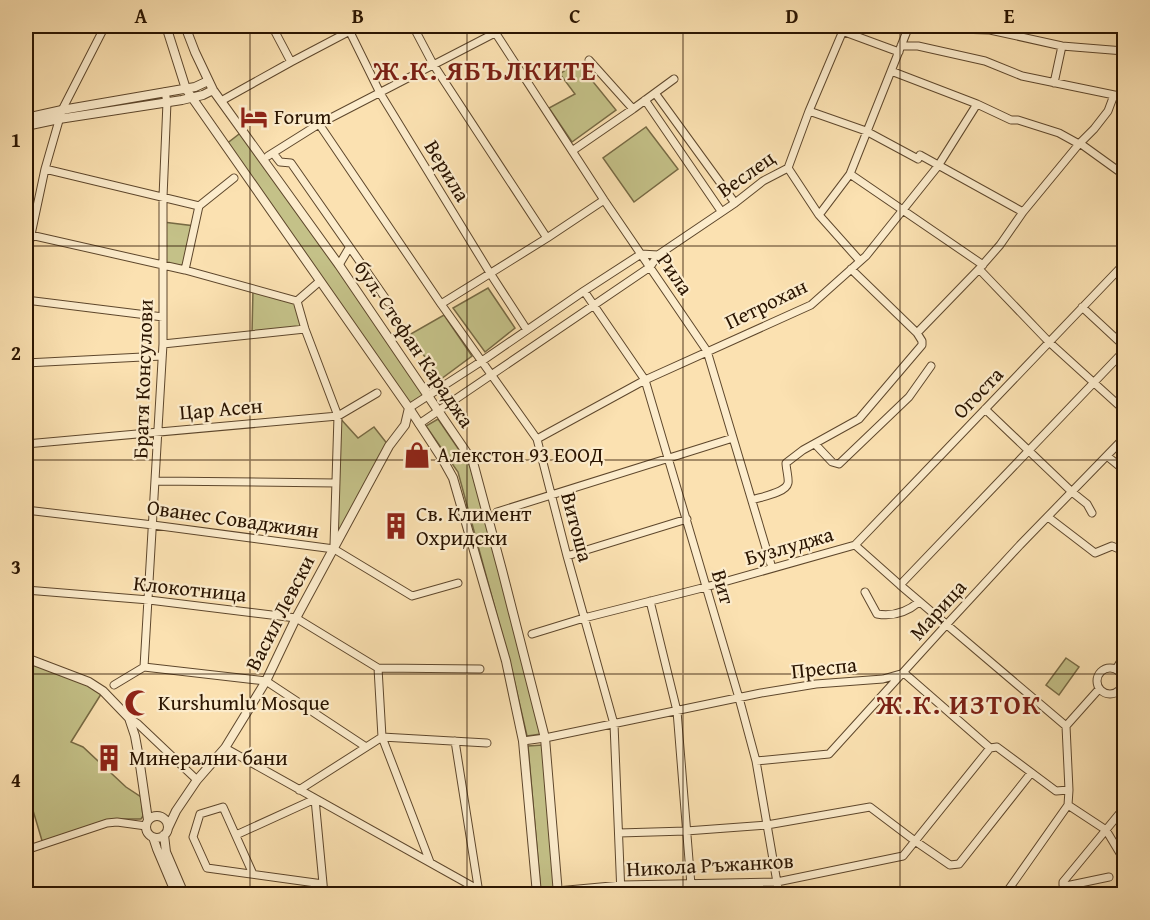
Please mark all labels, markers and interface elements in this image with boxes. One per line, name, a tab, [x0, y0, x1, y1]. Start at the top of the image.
text: A	[135, 1, 148, 30]
text: B	[352, 1, 364, 30]
text: C	[569, 1, 581, 30]
text: D	[785, 1, 799, 30]
text: E	[1004, 1, 1015, 30]
district label: Ж.К. ЯБЪЛКИТЕ	[372, 50, 597, 90]
place label: Forum	[274, 101, 331, 132]
hotel icon: Forum	[239, 102, 269, 132]
text: 1	[11, 125, 21, 154]
street label: Верила	[417, 134, 478, 208]
street label: Веслец	[710, 142, 781, 205]
street label: Рила	[650, 246, 701, 301]
street label: бул. Стефан Караджа	[347, 254, 482, 434]
street label: Петрохан	[719, 270, 812, 337]
street label: Братя Консулови	[124, 299, 161, 459]
text: 2	[11, 338, 21, 367]
street label: Огоста	[945, 360, 1010, 426]
street label: Цар Асен	[178, 389, 264, 428]
place label: Алекстон 93 ЕООД	[437, 439, 604, 470]
shop icon: Алекстон 93 ЕООД	[402, 440, 432, 470]
street label: Витоша	[553, 488, 602, 565]
street label: Ованес Соваджиян	[145, 491, 321, 546]
place label: Св. Климент Охридски	[416, 498, 532, 553]
building icon: Св. Климент Охридски	[381, 511, 411, 541]
street label: Бузлуджа	[741, 518, 837, 573]
street label: Васил Левски	[237, 550, 322, 676]
text: 3	[11, 552, 21, 581]
street label: Вит	[704, 566, 743, 608]
street label: Клокотница	[132, 567, 248, 610]
street label: Марица	[902, 572, 973, 647]
street label: Преспа	[790, 649, 858, 686]
district label: Ж.К. ИЗТОК	[875, 684, 1042, 724]
place label: Kurshumlu Mosque	[158, 687, 330, 718]
mosque icon: Kurshumlu Mosque	[123, 688, 153, 718]
place label: Минерални бани	[129, 742, 288, 773]
building icon: Минерални бани	[94, 743, 124, 773]
text: 4	[11, 765, 21, 794]
street label: Никола Ръжанков	[626, 845, 794, 884]

